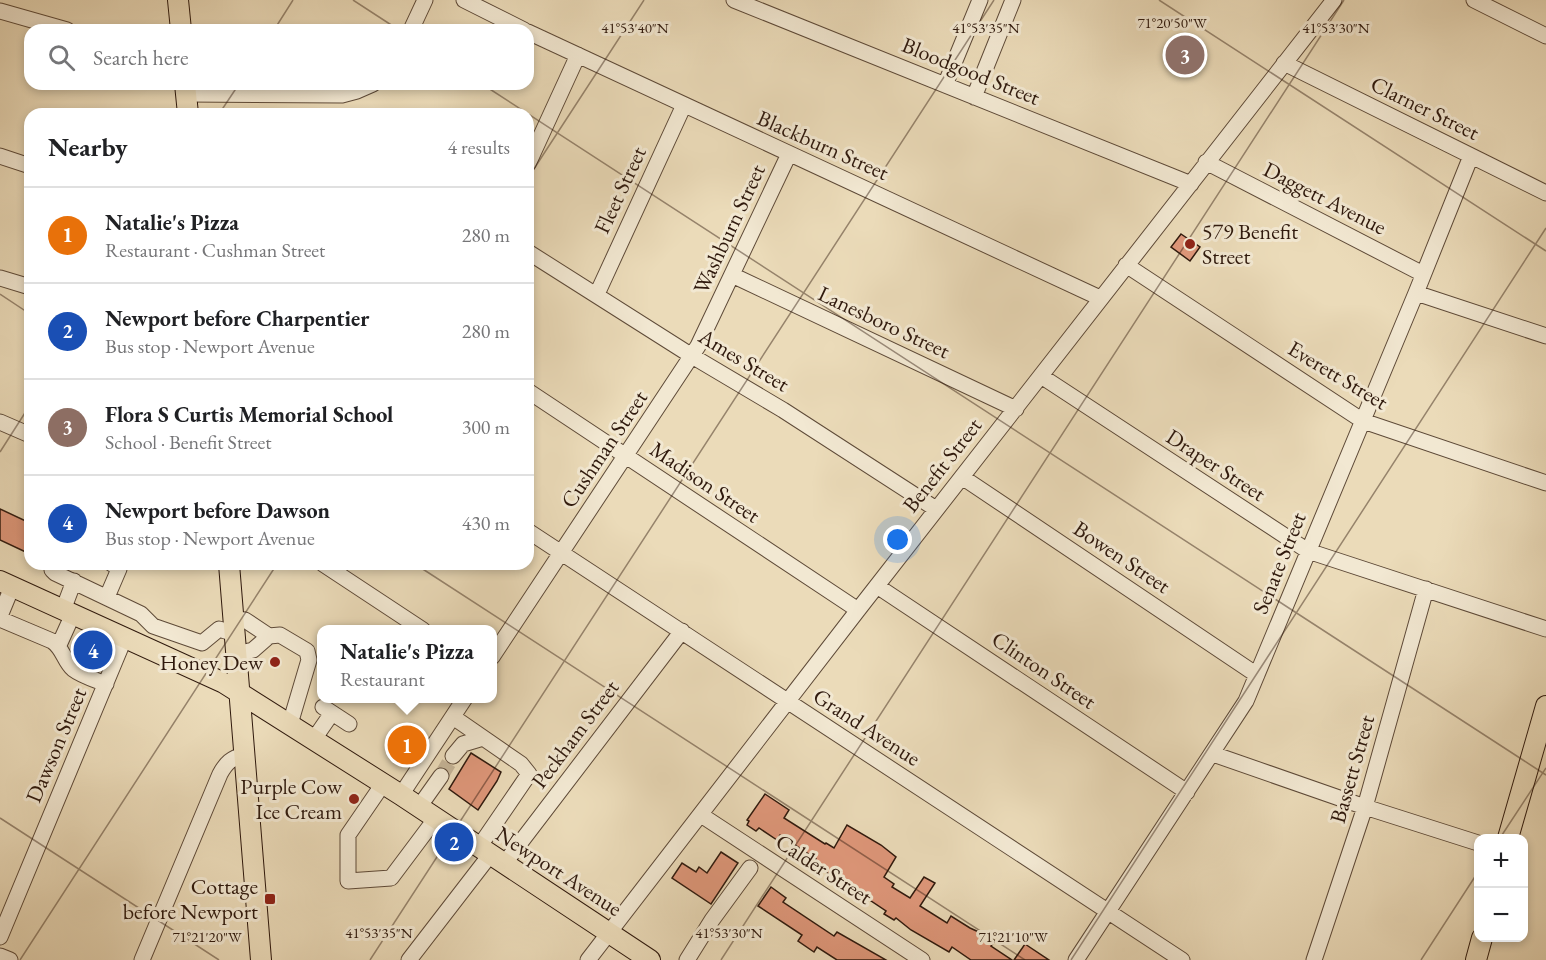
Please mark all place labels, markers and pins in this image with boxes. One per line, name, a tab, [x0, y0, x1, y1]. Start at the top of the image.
pin: 3	[1166, 32, 1204, 78]
place label: 579 Benefit Street	[1202, 217, 1298, 271]
marker: 579 Benefit Street	[1183, 237, 1197, 251]
pin: 4	[74, 628, 112, 672]
place label: Honey Dew	[160, 648, 264, 677]
marker: Honey Dew	[268, 655, 282, 669]
pin: 1	[388, 722, 426, 768]
place label: Purple Cow Ice Cream	[240, 772, 343, 826]
marker: Purple Cow Ice Cream	[347, 792, 361, 806]
pin: 2	[434, 820, 474, 864]
place label: Cottage before Newport	[123, 872, 258, 926]
marker: Cottage before Newport	[263, 892, 277, 906]

